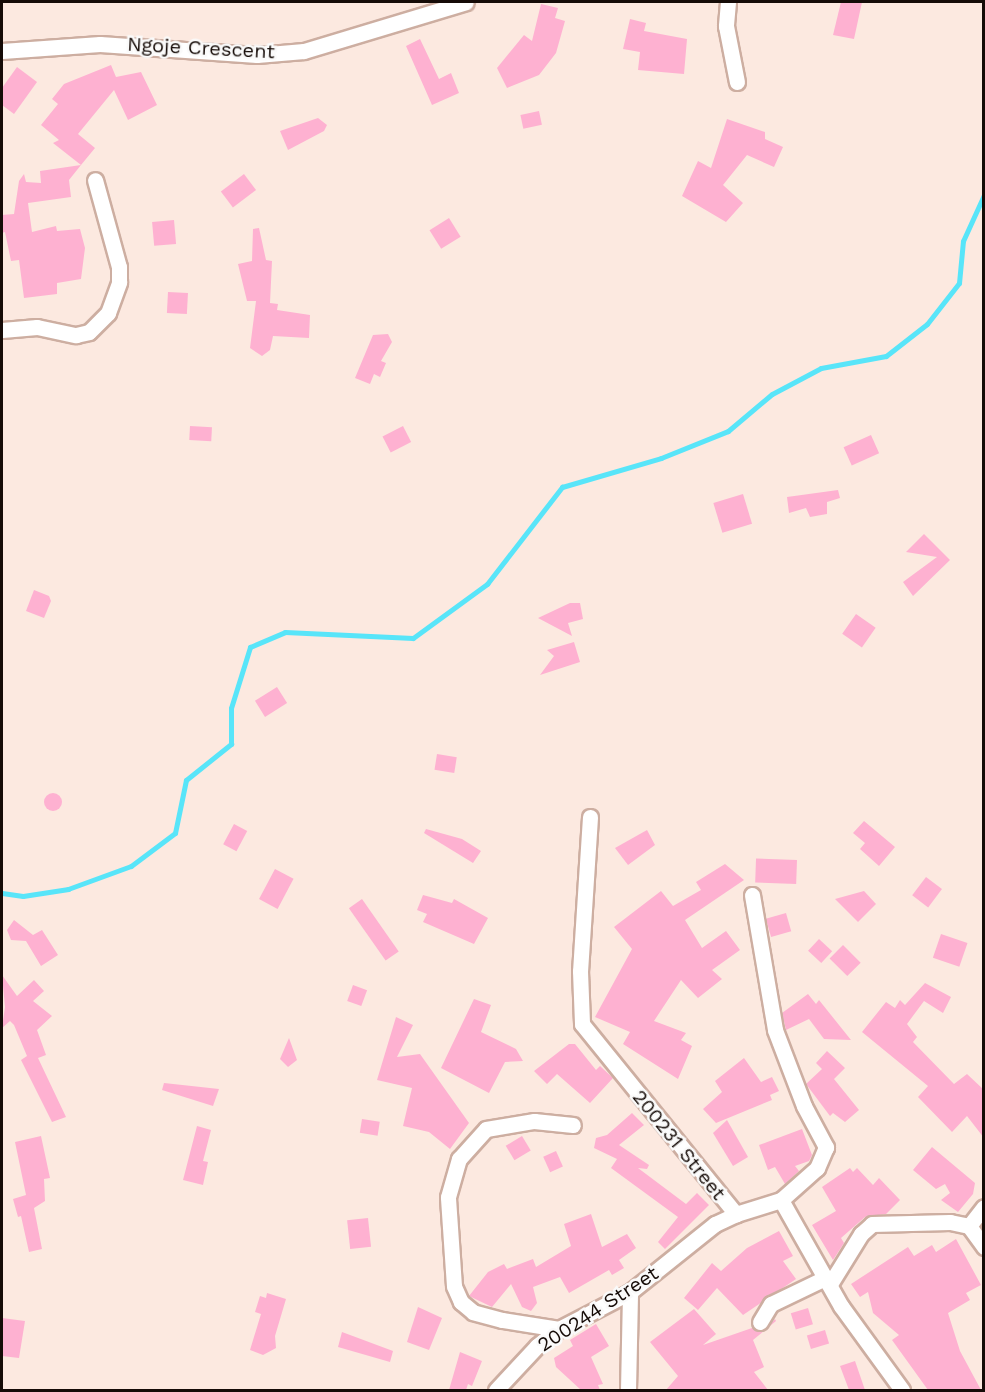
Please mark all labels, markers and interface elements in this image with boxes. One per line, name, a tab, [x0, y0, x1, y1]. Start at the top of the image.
street label: Ngoje Crescent	[127, 32, 275, 64]
street label: 200231 Street	[627, 1085, 731, 1205]
street label: 200244 Street	[533, 1261, 663, 1357]

